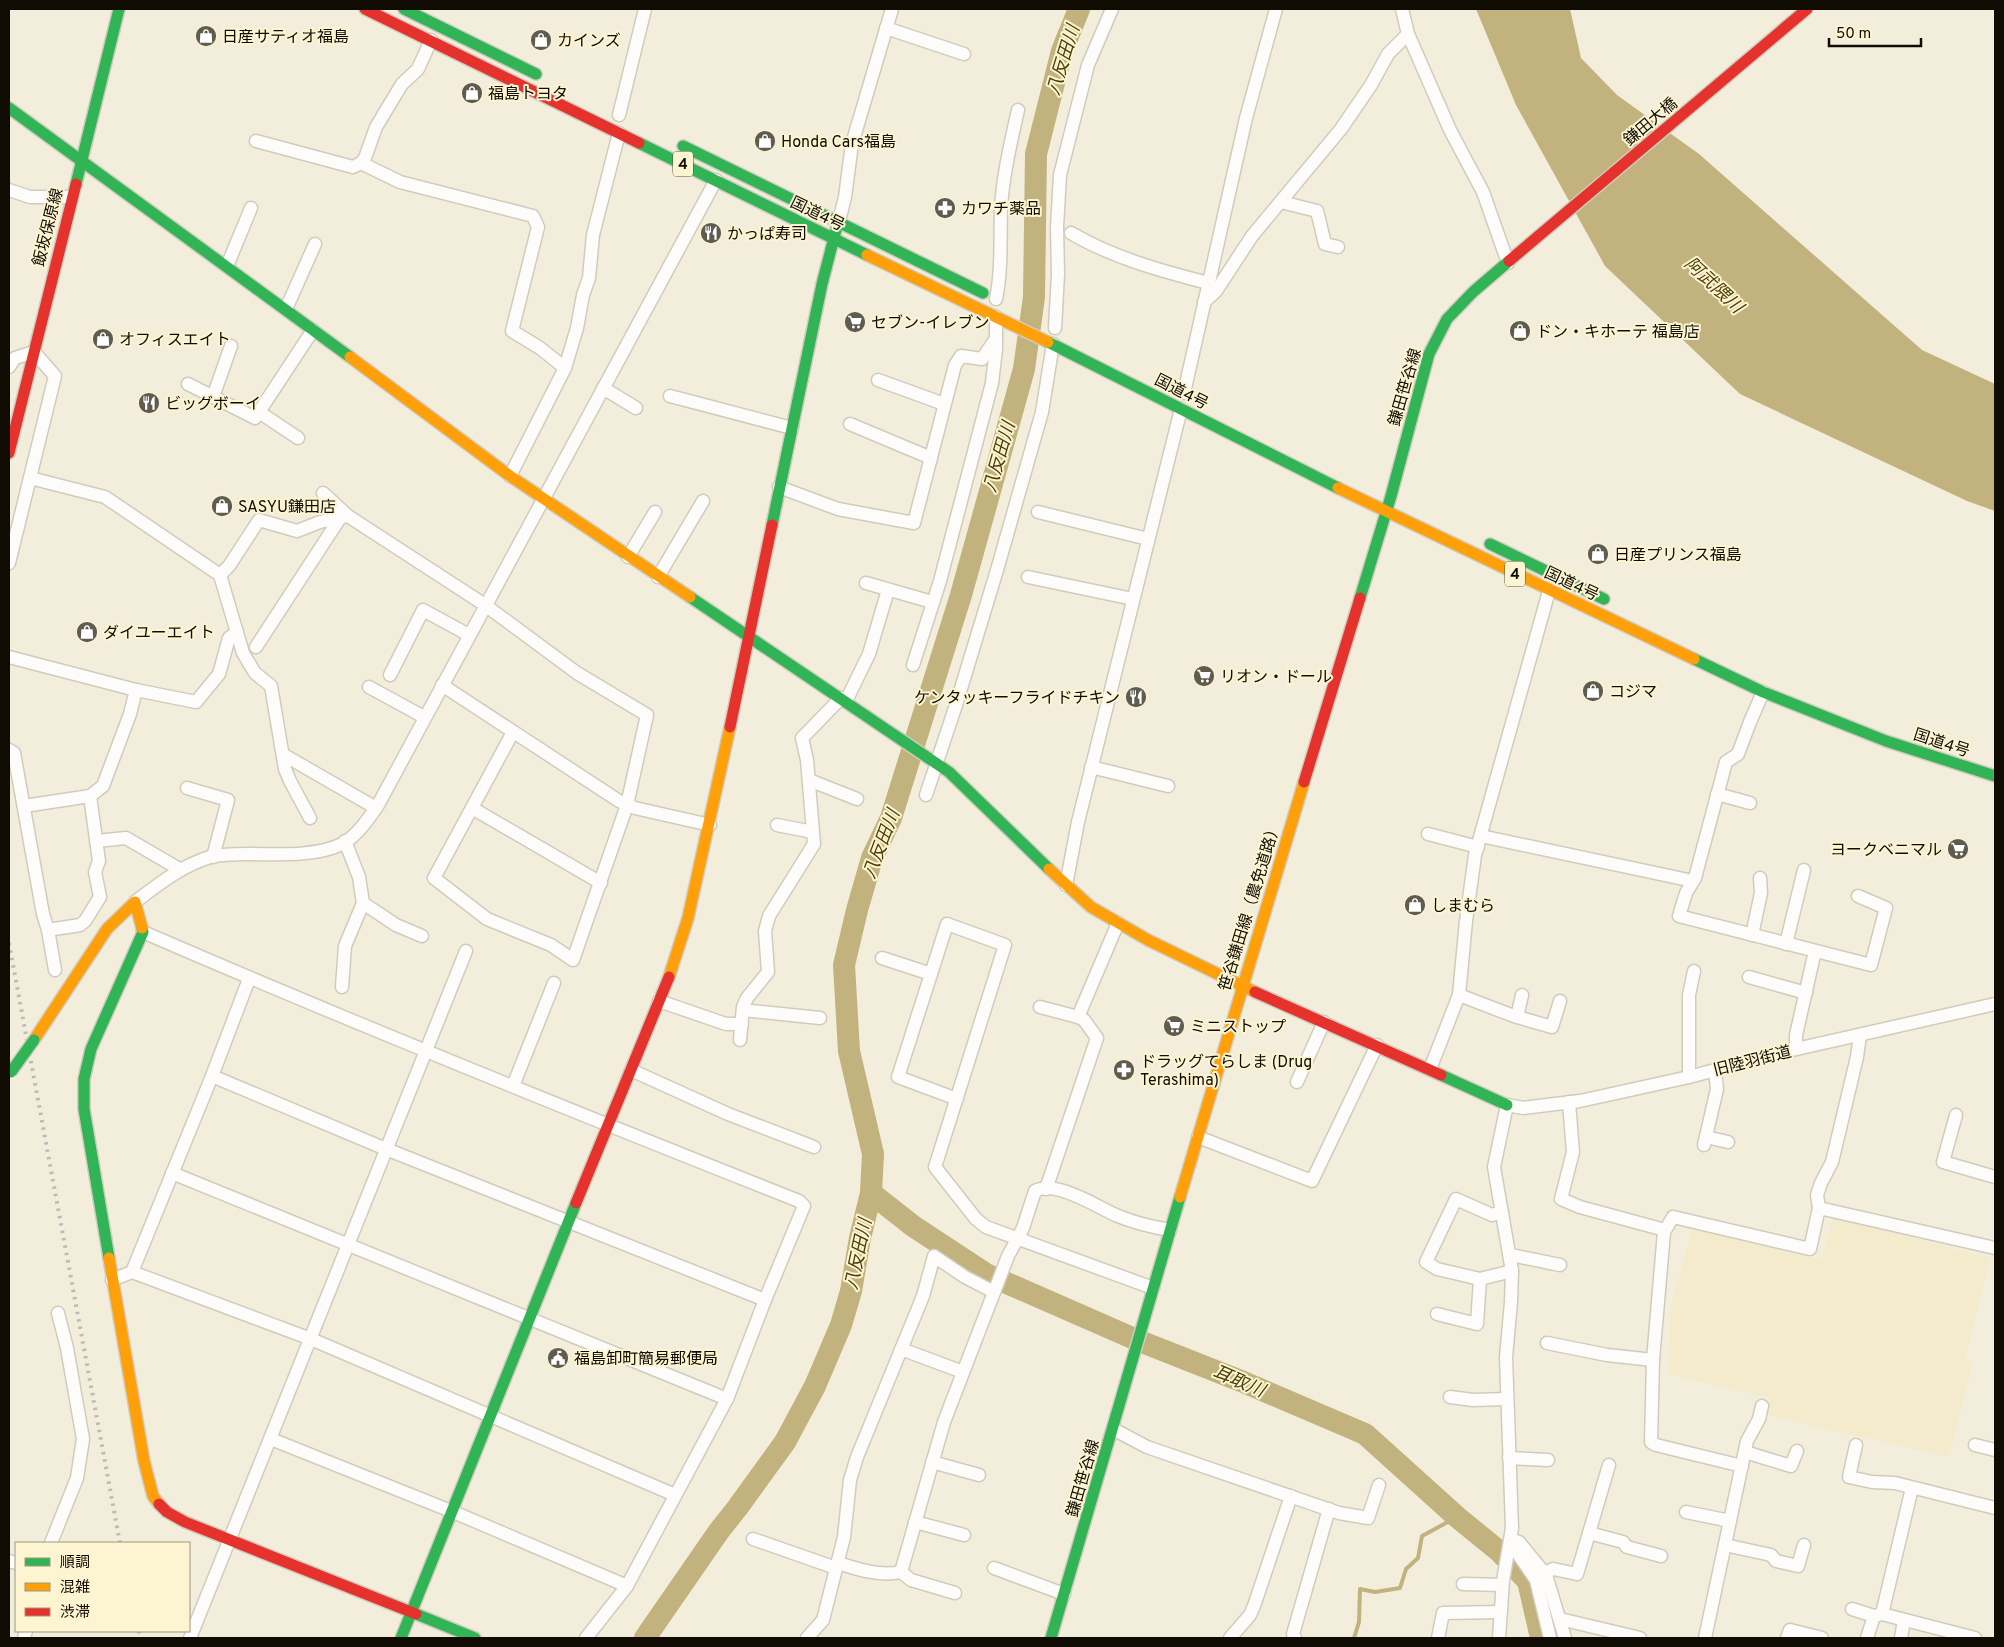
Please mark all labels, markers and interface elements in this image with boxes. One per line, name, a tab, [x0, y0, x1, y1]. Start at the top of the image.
scale bar	[1829, 15, 1922, 47]
water label: 八反田川	[1043, 21, 1087, 98]
shop icon: 日産サティオ福島	[194, 24, 218, 48]
text: 50 m	[1836, 25, 1871, 44]
place label: 日産サティオ福島	[222, 28, 349, 48]
shop icon: カインズ	[529, 28, 553, 52]
place label: カインズ	[557, 32, 621, 52]
shop icon: 福島トヨタ	[460, 81, 484, 105]
place label: 福島トヨタ	[488, 85, 568, 105]
street label: 鎌田大橋	[1620, 94, 1682, 151]
shop icon: Honda Cars福島	[753, 129, 777, 153]
place label: Honda Cars福島	[781, 133, 896, 153]
road number: 4	[673, 152, 693, 176]
street label: 飯坂保原線	[30, 186, 68, 269]
street label: 国道4号	[787, 193, 848, 236]
pharmacy icon: カワチ薬品	[933, 196, 957, 220]
place label: カワチ薬品	[961, 200, 1041, 220]
restaurant icon: かっぱ寿司	[699, 221, 723, 245]
place label: かっぱ寿司	[727, 225, 807, 245]
water label: 阿武隈川	[1679, 253, 1749, 320]
supermarket icon: セブン-イレブン	[843, 310, 867, 334]
place label: セブン-イレブン	[871, 314, 989, 334]
shop icon: ドン・キホーテ 福島店	[1508, 319, 1532, 343]
place label: ドン・キホーテ 福島店	[1536, 323, 1700, 343]
shop icon: オフィスエイト	[91, 327, 115, 351]
place label: オフィスエイト	[119, 331, 231, 351]
street label: 鎌田笹谷線	[1385, 346, 1427, 429]
street label: 国道4号	[1151, 371, 1211, 415]
restaurant icon: ビッグボーイ	[137, 391, 161, 415]
place label: ビッグボーイ	[165, 395, 261, 415]
water label: 八反田川	[979, 418, 1022, 495]
shop icon: SASYU鎌田店	[210, 494, 234, 518]
place label: SASYU鎌田店	[238, 498, 336, 518]
shop icon: 日産プリンス福島	[1586, 542, 1610, 566]
place label: 日産プリンス福島	[1614, 546, 1742, 566]
road number: 4	[1505, 562, 1525, 586]
street label: 国道4号	[1541, 564, 1602, 606]
shop icon: ダイユーエイト	[75, 620, 99, 644]
place label: ダイユーエイト	[103, 624, 215, 644]
supermarket icon: リオン・ドール	[1192, 664, 1216, 688]
place label: リオン・ドール	[1220, 668, 1332, 688]
shop icon: コジマ	[1581, 679, 1605, 703]
place label: コジマ	[1609, 683, 1657, 703]
restaurant icon: ケンタッキーフライドチキン	[1124, 685, 1148, 709]
place label: ケンタッキーフライドチキン	[914, 689, 1120, 709]
street label: 国道4号	[1911, 725, 1972, 762]
water label: 八反田川	[859, 805, 907, 882]
street label: 笹谷鎌田線（農免道路）	[1216, 819, 1286, 994]
supermarket icon: ヨークベニマル	[1946, 837, 1970, 861]
place label: ヨークベニマル	[1830, 841, 1942, 861]
shop icon: しまむら	[1403, 893, 1427, 917]
place label: しまむら	[1431, 897, 1495, 917]
supermarket icon: ミニストップ	[1162, 1014, 1186, 1038]
place label: ミニストップ	[1190, 1018, 1286, 1038]
street label: 旧陸羽街道	[1711, 1043, 1794, 1081]
place label: ドラッグてらしま (Drug Terashima)	[1140, 1053, 1312, 1091]
pharmacy icon: ドラッグてらしま (Drug Terashima)	[1112, 1058, 1136, 1082]
water label: 八反田川	[841, 1215, 879, 1292]
public building icon: 福島卸町簡易郵便局	[546, 1346, 570, 1370]
place label: 福島卸町簡易郵便局	[574, 1349, 718, 1370]
water label: 耳取川	[1209, 1361, 1270, 1404]
street label: 鎌田笹谷線	[1063, 1437, 1105, 1520]
legend	[15, 1542, 190, 1632]
text: 順調	[60, 1554, 90, 1573]
text: 混雑	[60, 1579, 90, 1598]
text: 渋滞	[60, 1604, 90, 1623]

